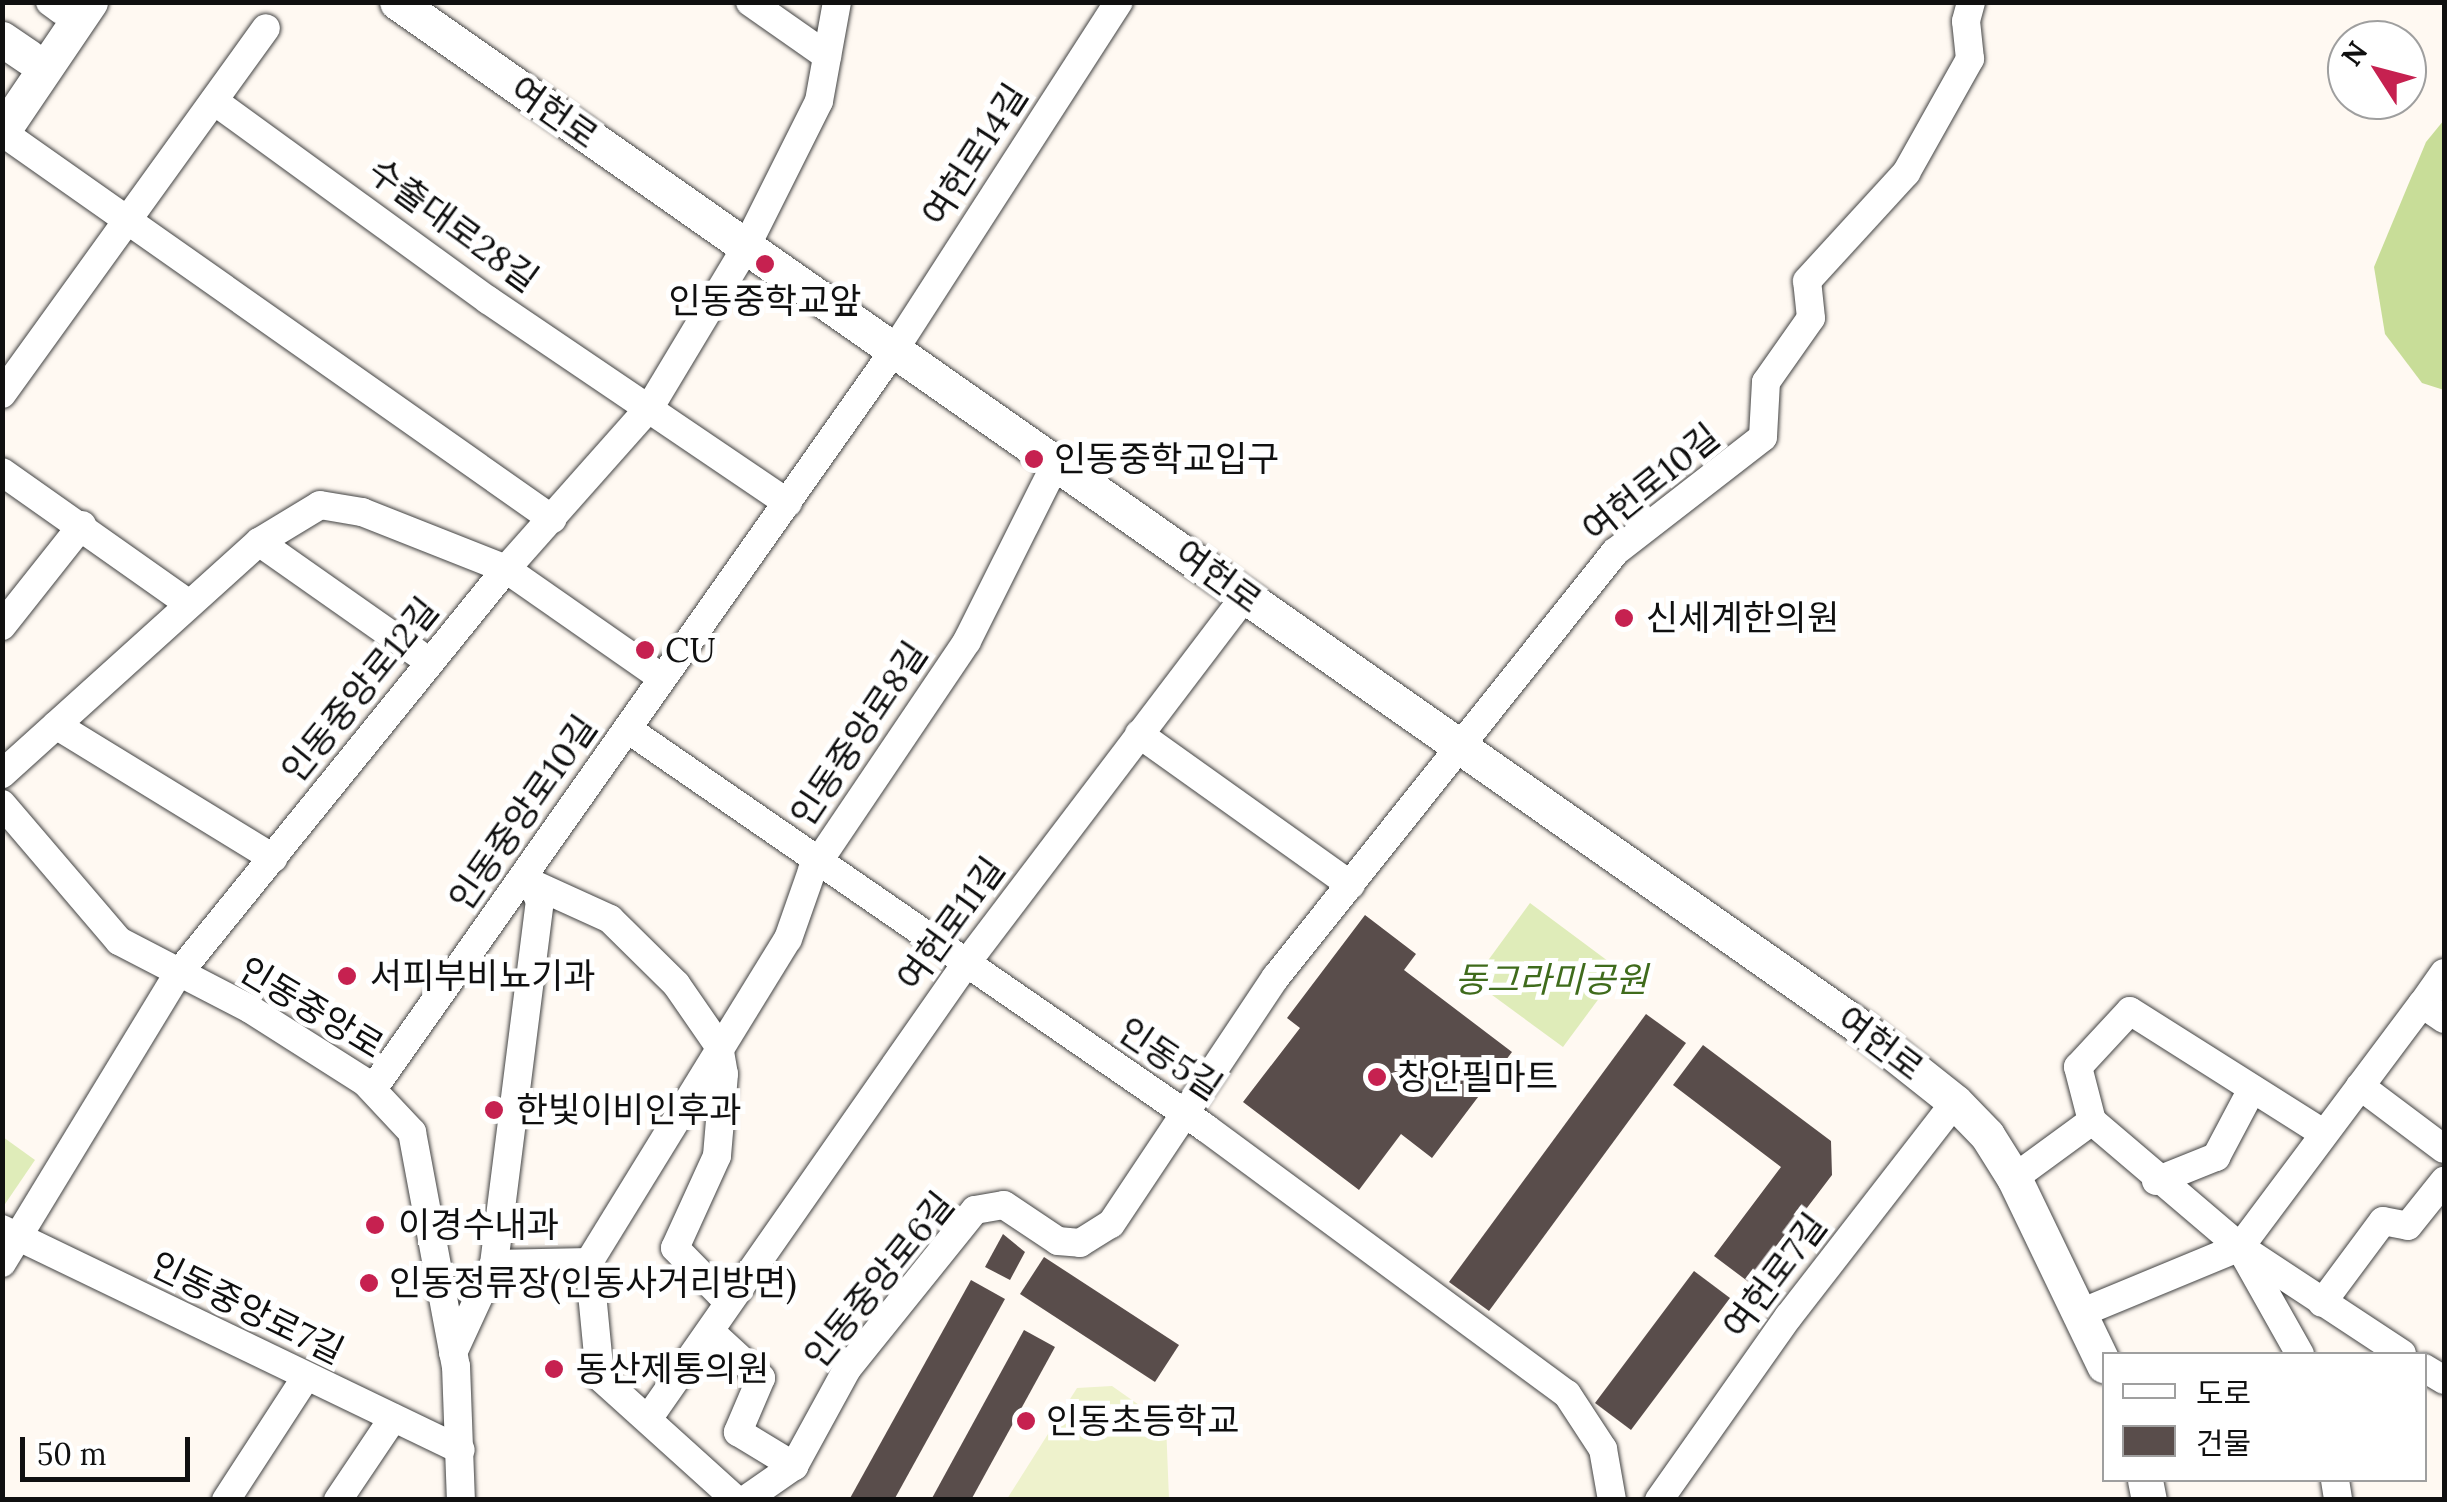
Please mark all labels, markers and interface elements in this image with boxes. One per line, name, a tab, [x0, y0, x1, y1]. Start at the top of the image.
north arrow	[2327, 20, 2427, 120]
text: N	[2333, 34, 2375, 73]
street label: 여헌로	[502, 68, 606, 158]
street label: 여헌로14길	[914, 76, 1036, 234]
street label: 수출대로28길	[360, 149, 546, 301]
marker: 인동중학교앞	[754, 253, 776, 275]
place label: 인동중학교앞	[668, 280, 862, 322]
street label: 여헌로10길	[1574, 415, 1728, 551]
place label: 인동중학교입구	[1054, 438, 1279, 480]
marker: 인동중학교입구	[1023, 448, 1045, 470]
street label: 여헌로	[1167, 532, 1269, 622]
street label: 인동중앙로12길	[273, 589, 447, 791]
place label: 신세계한의원	[1646, 597, 1839, 639]
marker: 신세계한의원	[1611, 605, 1637, 631]
place label: CU	[665, 629, 716, 671]
street label: 인동중앙로8길	[782, 634, 936, 834]
marker: CU	[634, 639, 656, 661]
street label: 인동중앙로10길	[441, 708, 605, 918]
street label: 여헌로11길	[889, 849, 1013, 999]
street label: 인동중앙로	[231, 949, 391, 1067]
place label: 서피부비뇨기과	[370, 955, 595, 997]
park label: 동그라미공원	[1454, 959, 1648, 1001]
marker: 서피부비뇨기과	[334, 963, 360, 989]
street label: 여헌로	[1829, 998, 1931, 1090]
street label: 인동5길	[1110, 1009, 1230, 1109]
place label: 창안필마트	[1397, 1056, 1558, 1098]
marker: 창안필마트	[1366, 1066, 1388, 1088]
place label: 한빛이비인후과	[516, 1089, 741, 1131]
marker: 한빛이비인후과	[481, 1097, 507, 1123]
street label: 인동중앙로6길	[796, 1184, 962, 1376]
place label: 이경수내과	[398, 1204, 559, 1246]
street label: 여헌로7길	[1715, 1205, 1835, 1347]
marker: 이경수내과	[362, 1212, 388, 1238]
street label: 인동중앙로7길	[144, 1243, 350, 1373]
place label: 인동정류장(인동사거리방면)	[389, 1262, 797, 1304]
marker: 인동정류장(인동사거리방면)	[358, 1272, 380, 1294]
place label: 동산제통의원	[576, 1348, 769, 1390]
legend	[2102, 1352, 2427, 1482]
marker: 동산제통의원	[541, 1356, 567, 1382]
text: 도로	[2196, 1374, 2251, 1412]
place label: 인동초등학교	[1046, 1400, 1239, 1442]
marker: 인동초등학교	[1015, 1410, 1037, 1432]
scale bar	[25, 1417, 195, 1479]
text: 건물	[2196, 1424, 2251, 1462]
text: 50 m	[37, 1435, 107, 1473]

